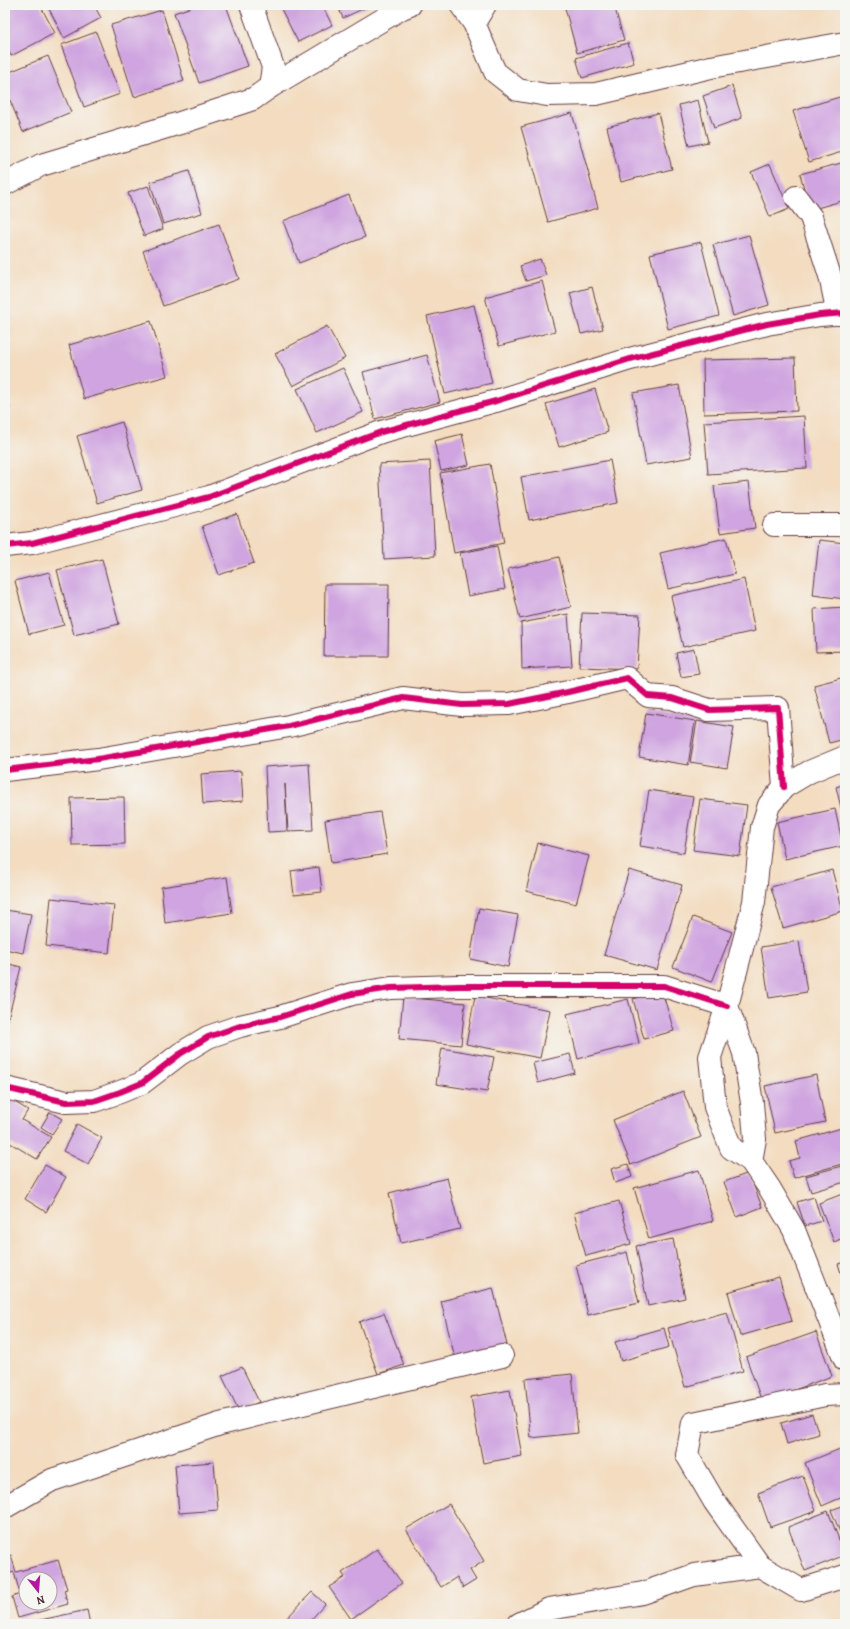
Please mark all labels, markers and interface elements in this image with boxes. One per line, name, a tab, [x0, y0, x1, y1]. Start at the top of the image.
north arrow	[18, 1571, 58, 1611]
text: N	[35, 1592, 47, 1608]

